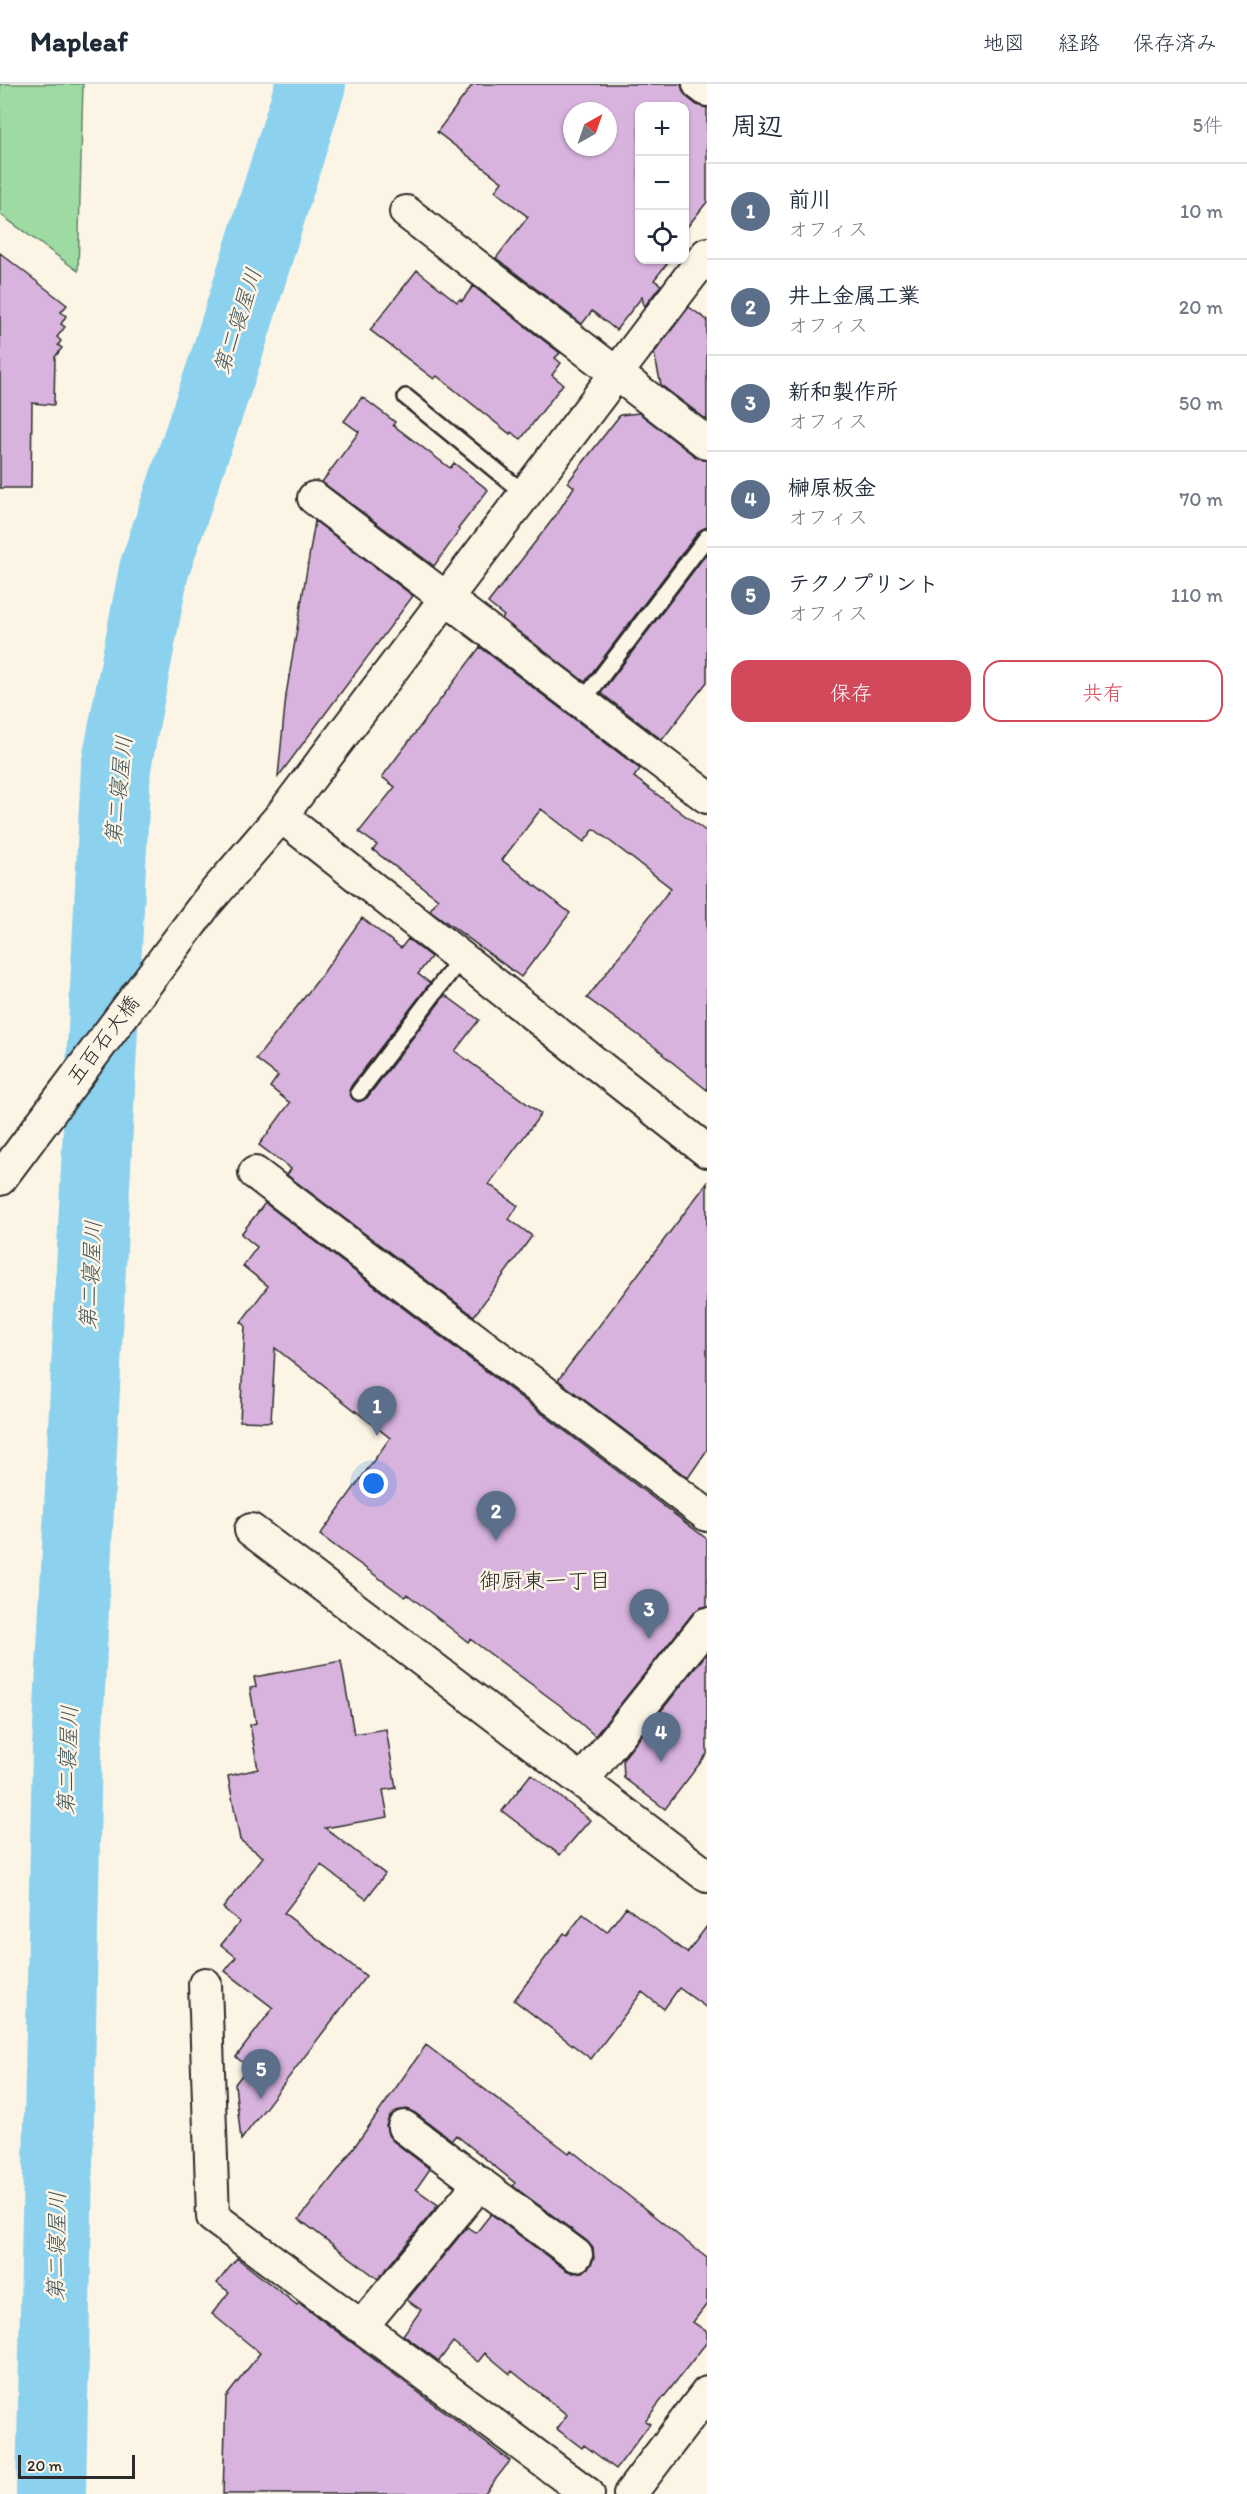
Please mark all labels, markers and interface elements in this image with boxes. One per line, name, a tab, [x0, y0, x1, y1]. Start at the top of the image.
text: Mapleaf	[30, 24, 128, 58]
text: 地図	[983, 30, 1025, 55]
text: 経路	[1058, 30, 1100, 55]
text: 保存済み	[1133, 30, 1217, 55]
north arrow	[563, 102, 617, 156]
map controls	[635, 102, 689, 264]
button: +	[635, 102, 689, 156]
text: 周辺	[731, 110, 783, 142]
text: 5件	[1193, 113, 1223, 137]
button: −	[635, 156, 689, 210]
text: 前川	[788, 186, 832, 213]
text: 1	[746, 199, 755, 223]
text: 10 m	[1180, 199, 1223, 223]
button: locate	[635, 210, 689, 264]
text: オフィス	[788, 217, 868, 241]
water label: 第二寝屋川	[208, 265, 267, 378]
text: 井上金属工業	[788, 282, 920, 309]
text: 2	[745, 295, 756, 319]
text: 20 m	[1179, 295, 1223, 319]
text: オフィス	[788, 313, 868, 337]
text: 新和製作所	[788, 378, 898, 405]
text: 3	[745, 391, 756, 415]
text: 50 m	[1179, 391, 1223, 415]
text: オフィス	[788, 409, 868, 433]
text: 榊原板金	[788, 474, 876, 501]
text: 4	[744, 487, 757, 511]
text: 70 m	[1179, 487, 1223, 511]
text: オフィス	[788, 505, 868, 529]
text: テクノプリント	[788, 570, 939, 597]
text: 5	[745, 583, 756, 607]
text: 110 m	[1171, 583, 1223, 607]
text: オフィス	[788, 601, 868, 625]
button: 保存	[731, 660, 971, 722]
button: 共有	[983, 660, 1223, 722]
water label: 第二寝屋川	[99, 734, 138, 846]
street label: 五百石大橋	[61, 990, 144, 1089]
water label: 第二寝屋川	[74, 1219, 107, 1331]
pin: 1	[358, 1386, 397, 1436]
your location	[359, 1469, 388, 1498]
pin: 2	[476, 1492, 516, 1541]
district label: 御厨東一丁目	[479, 1567, 611, 1594]
pin: 3	[630, 1590, 668, 1639]
water label: 第二寝屋川	[52, 1705, 83, 1815]
pin: 4	[642, 1712, 680, 1762]
pin: 5	[242, 2050, 280, 2099]
water label: 第二寝屋川	[42, 2191, 71, 2301]
scale bar	[18, 2452, 135, 2480]
text: 20 m	[27, 2456, 62, 2475]

